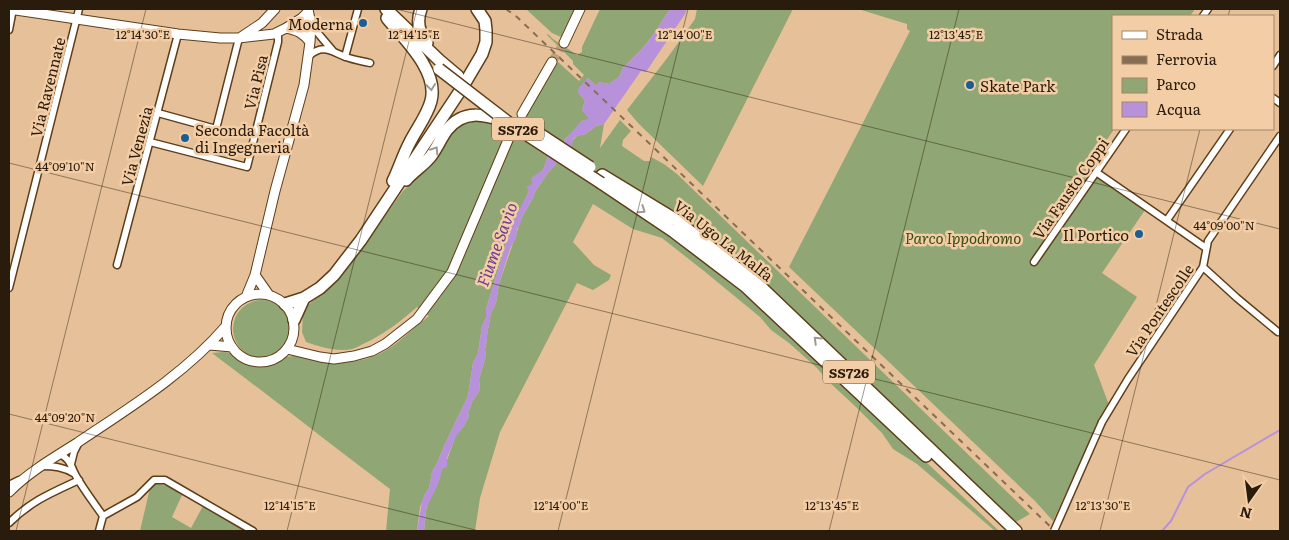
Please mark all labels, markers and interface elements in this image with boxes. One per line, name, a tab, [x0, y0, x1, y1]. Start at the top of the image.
place label: Moderna	[288, 12, 354, 35]
legend	[1112, 15, 1274, 130]
marker: Moderna	[357, 17, 369, 29]
text: Strada	[1156, 22, 1204, 45]
text: 12°14'30"E	[116, 25, 171, 43]
text: 12°14'15"E	[388, 25, 440, 43]
text: 12°14'00"E	[658, 25, 713, 43]
text: 12°13'45"E	[929, 25, 983, 43]
street label: Via Ravennate	[23, 34, 71, 139]
text: Ferrovia	[1156, 47, 1218, 70]
street label: Via Pisa	[237, 51, 273, 112]
text: Parco	[1156, 72, 1196, 95]
place label: Skate Park	[980, 74, 1056, 97]
marker: Skate Park	[964, 79, 976, 91]
one-way arrow	[425, 83, 436, 91]
text: Acqua	[1156, 97, 1202, 120]
street label: Via Venezia	[114, 103, 158, 189]
place label: Seconda Facoltà di Ingegneria	[195, 118, 310, 158]
road number: SS726	[492, 118, 544, 140]
marker: Seconda Facoltà di Ingegneria	[179, 132, 191, 144]
street label: Via Fausto Coppi	[1026, 132, 1114, 244]
one-way arrow	[429, 146, 438, 155]
text: 44°09'10"N	[35, 157, 95, 175]
street label: Via Ugo La Malfa	[669, 194, 779, 287]
water label: Fiume Savio	[470, 199, 522, 289]
one-way arrow	[636, 204, 645, 213]
text: 44°09'00"N	[1193, 216, 1255, 234]
place label: Il Portico	[1063, 223, 1129, 246]
park label: Parco Ippodromo	[905, 226, 1021, 249]
marker: Il Portico	[1133, 228, 1145, 240]
street label: Via Pontescolle	[1119, 259, 1199, 361]
one-way arrow	[813, 337, 822, 346]
road number: SS726	[823, 361, 875, 384]
text: 44°09'20"N	[35, 408, 95, 426]
north arrow	[1224, 475, 1274, 525]
text: 12°14'15"E	[264, 496, 316, 514]
text: 12°14'00"E	[534, 496, 589, 514]
text: 12°13'45"E	[805, 496, 859, 514]
text: 12°13'30"E	[1076, 496, 1131, 514]
text: N	[1237, 502, 1254, 525]

